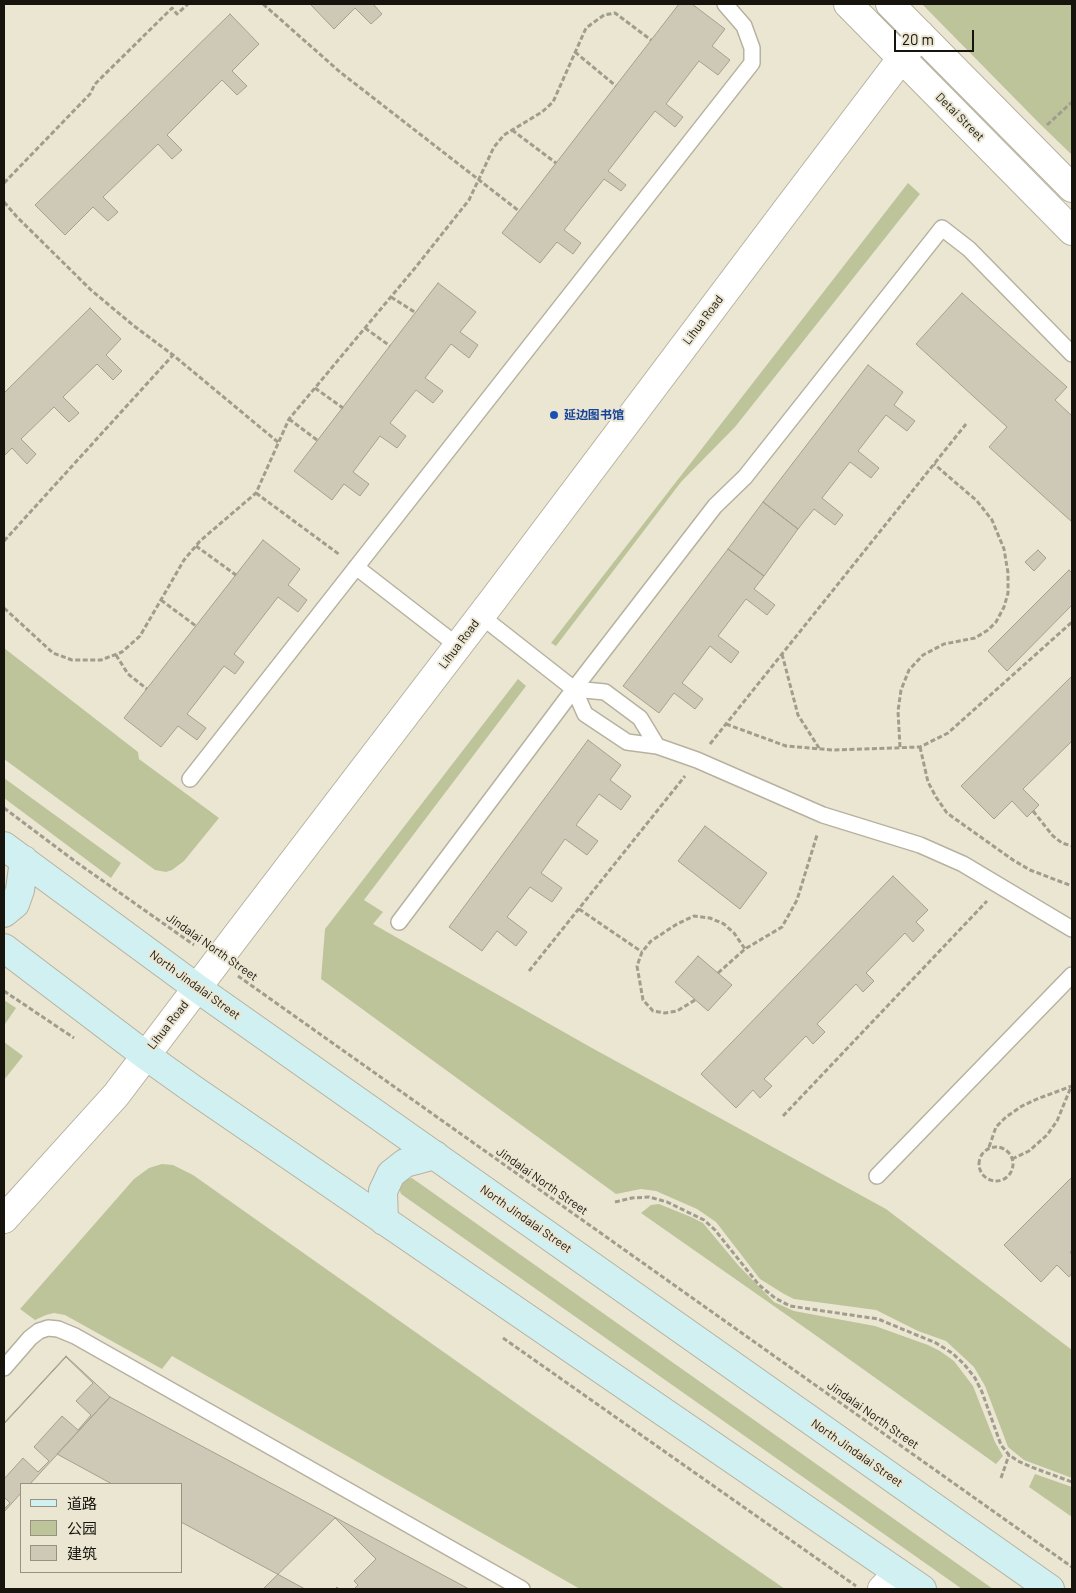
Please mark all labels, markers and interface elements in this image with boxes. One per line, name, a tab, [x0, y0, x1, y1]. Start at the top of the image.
scale bar	[896, 20, 976, 52]
text: 20 m	[902, 30, 934, 48]
street label: Detai Street	[933, 90, 987, 144]
street label: Lihua Road	[680, 293, 726, 347]
place label: 延边图书馆	[564, 408, 624, 422]
marker: 延边图书馆	[548, 409, 560, 421]
street label: Lihua Road	[436, 617, 482, 671]
street label: Jindalai North Street	[163, 910, 261, 984]
street label: North Jindalai Street	[147, 947, 243, 1023]
street label: Lihua Road	[145, 998, 191, 1052]
street label: Jindalai North Street	[493, 1144, 591, 1218]
street label: North Jindalai Street	[477, 1182, 575, 1256]
street label: Jindalai North Street	[824, 1378, 922, 1452]
street label: North Jindalai Street	[808, 1416, 906, 1490]
legend	[20, 1483, 182, 1573]
text: 道路	[67, 1494, 97, 1512]
text: 公园	[67, 1519, 97, 1537]
text: 建筑	[67, 1544, 97, 1562]

